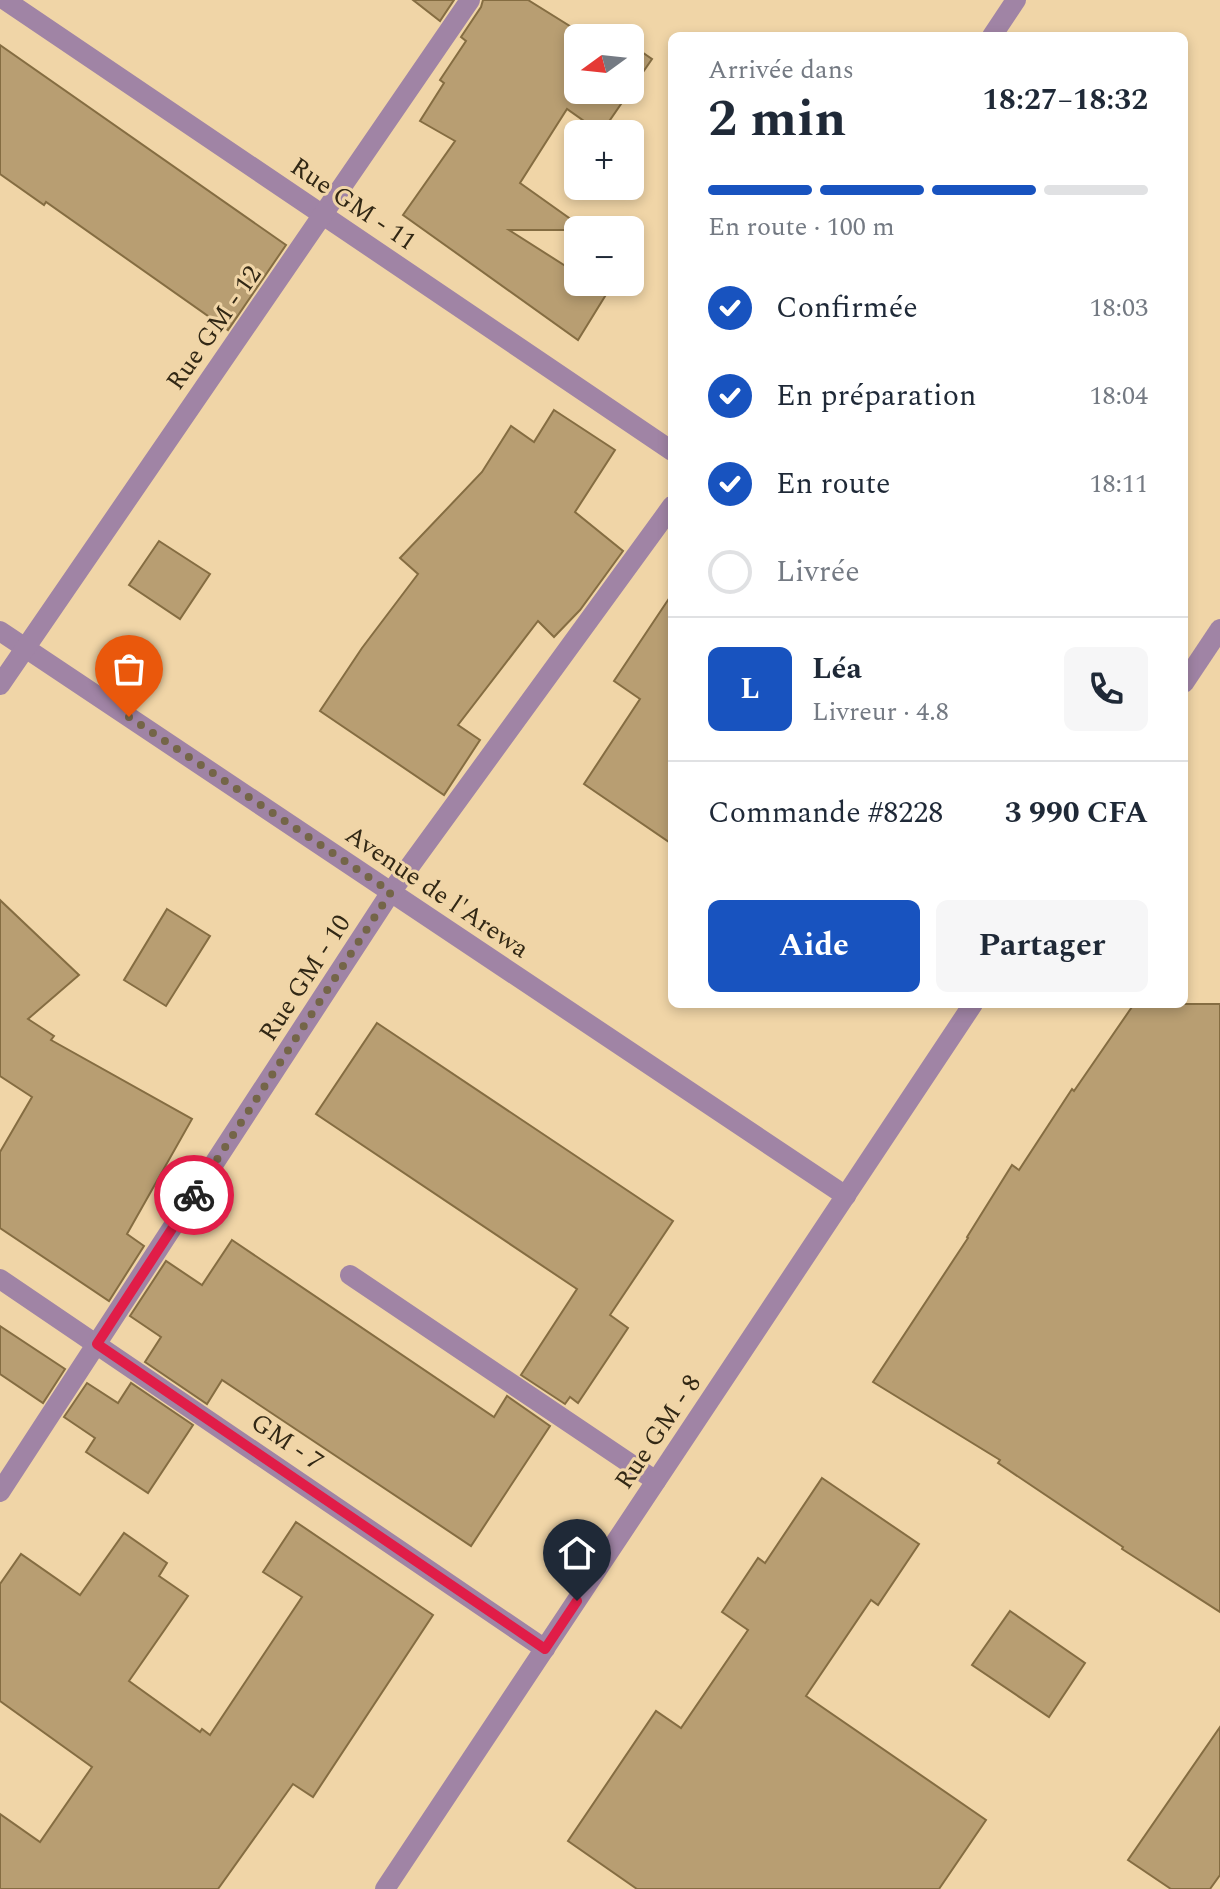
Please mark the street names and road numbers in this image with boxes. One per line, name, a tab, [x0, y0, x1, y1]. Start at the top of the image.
street label: Rue GM - 11	[282, 147, 424, 261]
street label: Rue GM - 12	[156, 257, 272, 399]
street label: Avenue de l'Arewa	[337, 815, 537, 969]
street label: Rue GM - 10	[249, 907, 361, 1049]
street label: Rue GM - 8	[605, 1366, 711, 1498]
street label: GM - 7	[242, 1403, 332, 1481]

